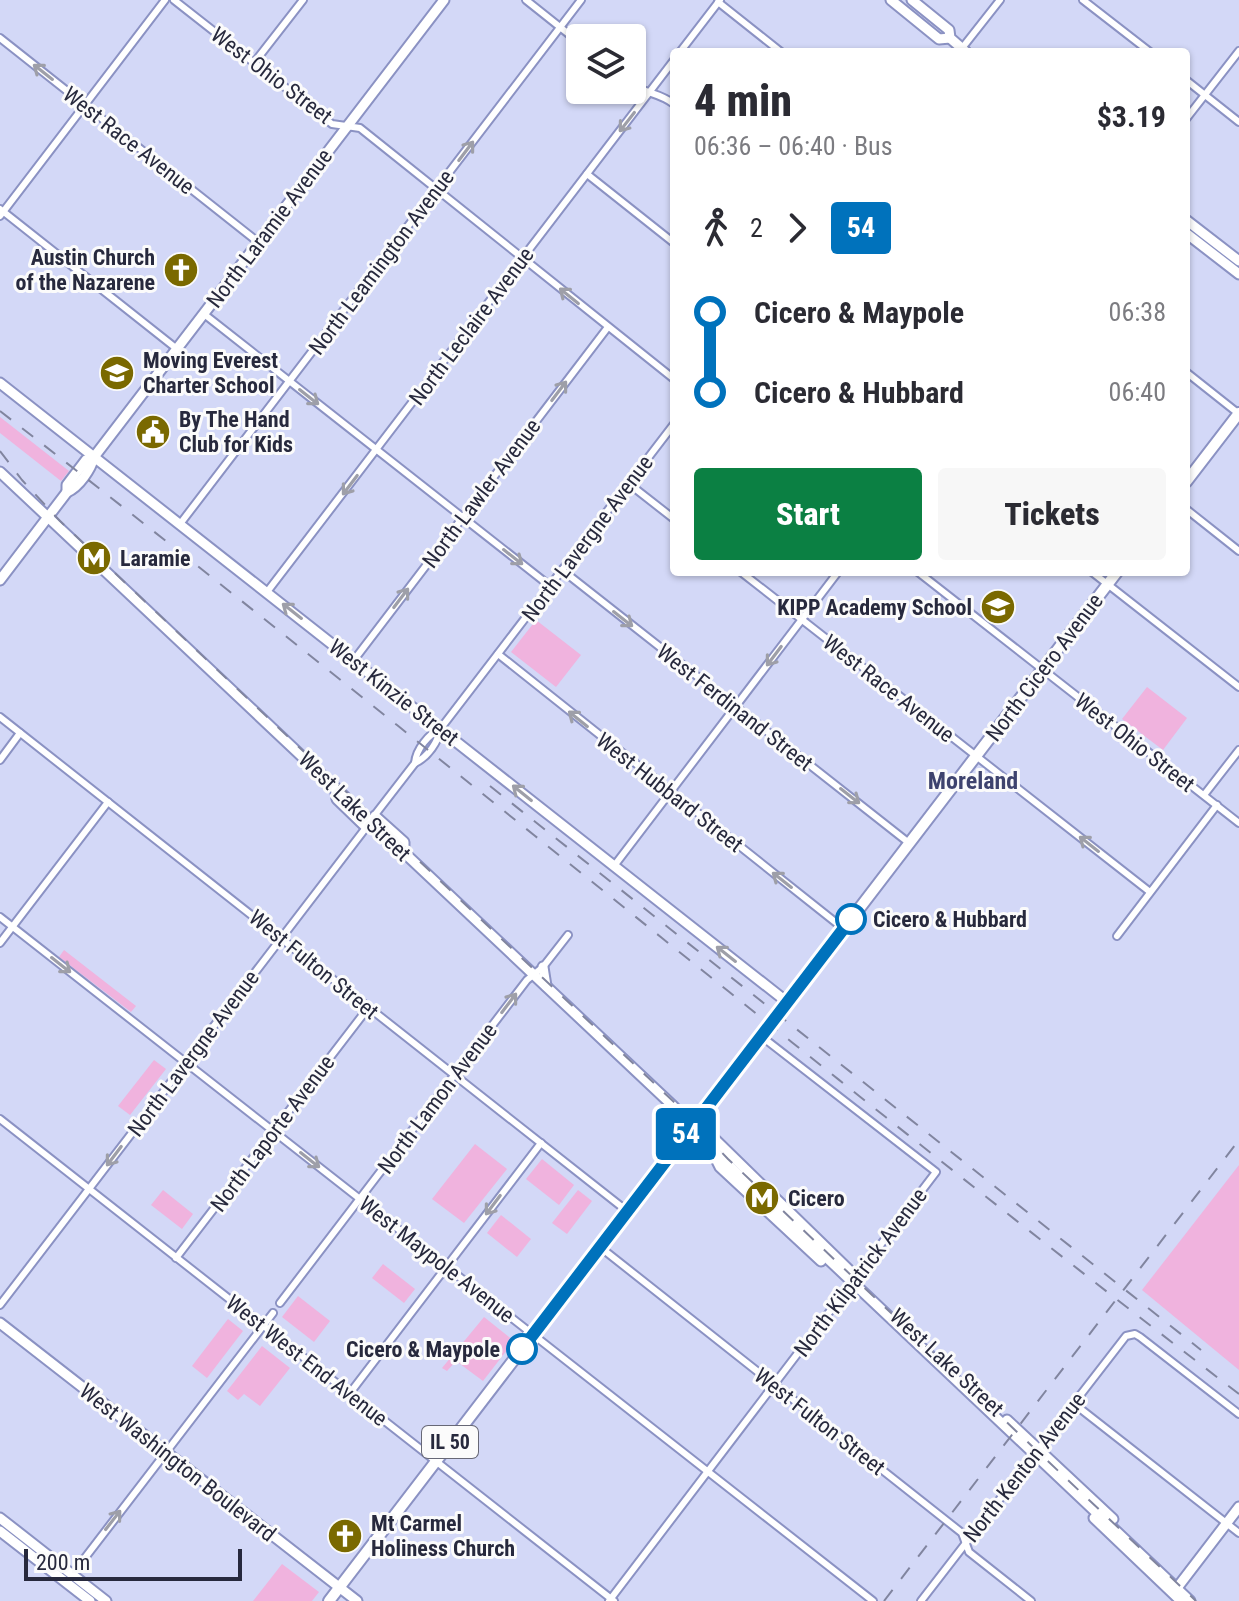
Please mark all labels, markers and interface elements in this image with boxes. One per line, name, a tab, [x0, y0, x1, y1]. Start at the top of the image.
street label: West Ohio Street	[206, 22, 337, 129]
map controls	[566, 24, 646, 104]
button: layers	[566, 24, 646, 104]
one-way arrow	[33, 64, 54, 81]
text: 4 min	[694, 75, 792, 127]
street label: West Race Avenue	[58, 81, 199, 199]
text: $3.19	[1097, 99, 1166, 134]
one-way arrow	[618, 111, 635, 132]
text: 06:36 – 06:40 · Bus	[694, 131, 893, 161]
one-way arrow	[458, 141, 475, 162]
street label: North Laramie Avenue	[202, 144, 337, 313]
street label: North Leamington Avenue	[304, 165, 459, 360]
icon: walk	[694, 206, 738, 250]
icon: forward	[775, 206, 819, 250]
text: 54	[847, 211, 875, 244]
text: 2	[750, 213, 763, 243]
street label: North Leclaire Avenue	[404, 243, 539, 410]
place label: Austin Church of the Nazarene	[15, 245, 155, 295]
church icon: Austin Church of the Nazarene	[162, 251, 200, 289]
one-way arrow	[559, 287, 580, 305]
text: Cicero & Maypole	[754, 295, 964, 330]
text: 06:38	[1109, 297, 1166, 327]
place label: Moving Everest Charter School	[143, 348, 278, 398]
school or university icon: Moving Everest Charter School	[98, 354, 136, 392]
text: Cicero & Hubbard	[754, 375, 964, 410]
text: 06:40	[1109, 377, 1166, 407]
one-way arrow	[551, 381, 568, 402]
one-way arrow	[298, 388, 319, 405]
place label: By The Hand Club for Kids	[179, 407, 293, 457]
public building icon: By The Hand Club for Kids	[134, 413, 172, 451]
street label: North Lawler Avenue	[417, 414, 546, 573]
street label: North Lavergne Avenue	[517, 450, 658, 626]
button: Start	[694, 468, 922, 560]
button: Tickets	[938, 468, 1166, 560]
one-way arrow	[341, 473, 358, 495]
metro station icon: Laramie	[75, 539, 113, 577]
place label: Laramie	[120, 546, 191, 571]
one-way arrow	[502, 549, 523, 566]
one-way arrow	[393, 588, 410, 609]
school or university icon: KIPP Academy School	[979, 588, 1017, 626]
street label: North Cicero Avenue	[981, 589, 1108, 746]
place label: KIPP Academy School	[777, 595, 972, 620]
one-way arrow	[281, 602, 303, 619]
one-way arrow	[612, 610, 633, 627]
street label: West Race Avenue	[818, 629, 959, 747]
street label: West Kinzie Street	[324, 634, 464, 751]
street label: West Ferdinand Street	[652, 639, 818, 776]
one-way arrow	[765, 645, 782, 666]
street label: West Ohio Street	[1070, 688, 1199, 797]
one-way arrow	[569, 710, 589, 728]
street label: West Hubbard Street	[592, 727, 748, 857]
street label: West Lake Street	[293, 747, 416, 866]
district label: Moreland	[928, 767, 1018, 795]
one-way arrow	[512, 784, 533, 801]
one-way arrow	[839, 788, 860, 805]
one-way arrow	[1079, 835, 1100, 853]
one-way arrow	[772, 872, 793, 889]
marker: Cicero & Hubbard	[836, 904, 866, 934]
street label: West Fulton Street	[244, 905, 383, 1024]
place label: Cicero & Hubbard	[873, 907, 1027, 932]
one-way arrow	[716, 945, 737, 963]
one-way arrow	[50, 956, 71, 974]
street label: North Lavergne Avenue	[123, 965, 264, 1141]
one-way arrow	[501, 993, 518, 1014]
street label: North Lamon Avenue	[373, 1018, 502, 1178]
street label: North Laporte Avenue	[205, 1050, 339, 1216]
line badge: 54	[650, 1108, 722, 1160]
text: 54	[672, 1117, 700, 1150]
one-way arrow	[106, 1145, 123, 1166]
one-way arrow	[299, 1151, 320, 1169]
metro station icon: Cicero	[743, 1179, 781, 1217]
street label: North Kilpatrick Avenue	[789, 1183, 932, 1361]
place label: Cicero	[788, 1186, 845, 1211]
street label: West Maypole Avenue	[354, 1191, 519, 1328]
one-way arrow	[485, 1194, 502, 1216]
street label: West West End Avenue	[221, 1290, 392, 1431]
street label: West Lake Street	[885, 1303, 1009, 1421]
marker: Cicero & Maypole	[507, 1334, 537, 1364]
place label: Cicero & Maypole	[346, 1337, 500, 1362]
street label: West Fulton Street	[749, 1363, 890, 1480]
street label: West Washington Boulevard	[75, 1378, 281, 1547]
street label: North Kenton Avenue	[958, 1387, 1091, 1547]
road number: IL 50	[422, 1426, 478, 1458]
one-way arrow	[105, 1510, 122, 1531]
place label: Mt Carmel Holiness Church	[371, 1511, 515, 1561]
church icon: Mt Carmel Holiness Church	[326, 1517, 364, 1555]
scale bar	[24, 1545, 242, 1581]
text: 200 m	[36, 1550, 90, 1575]

